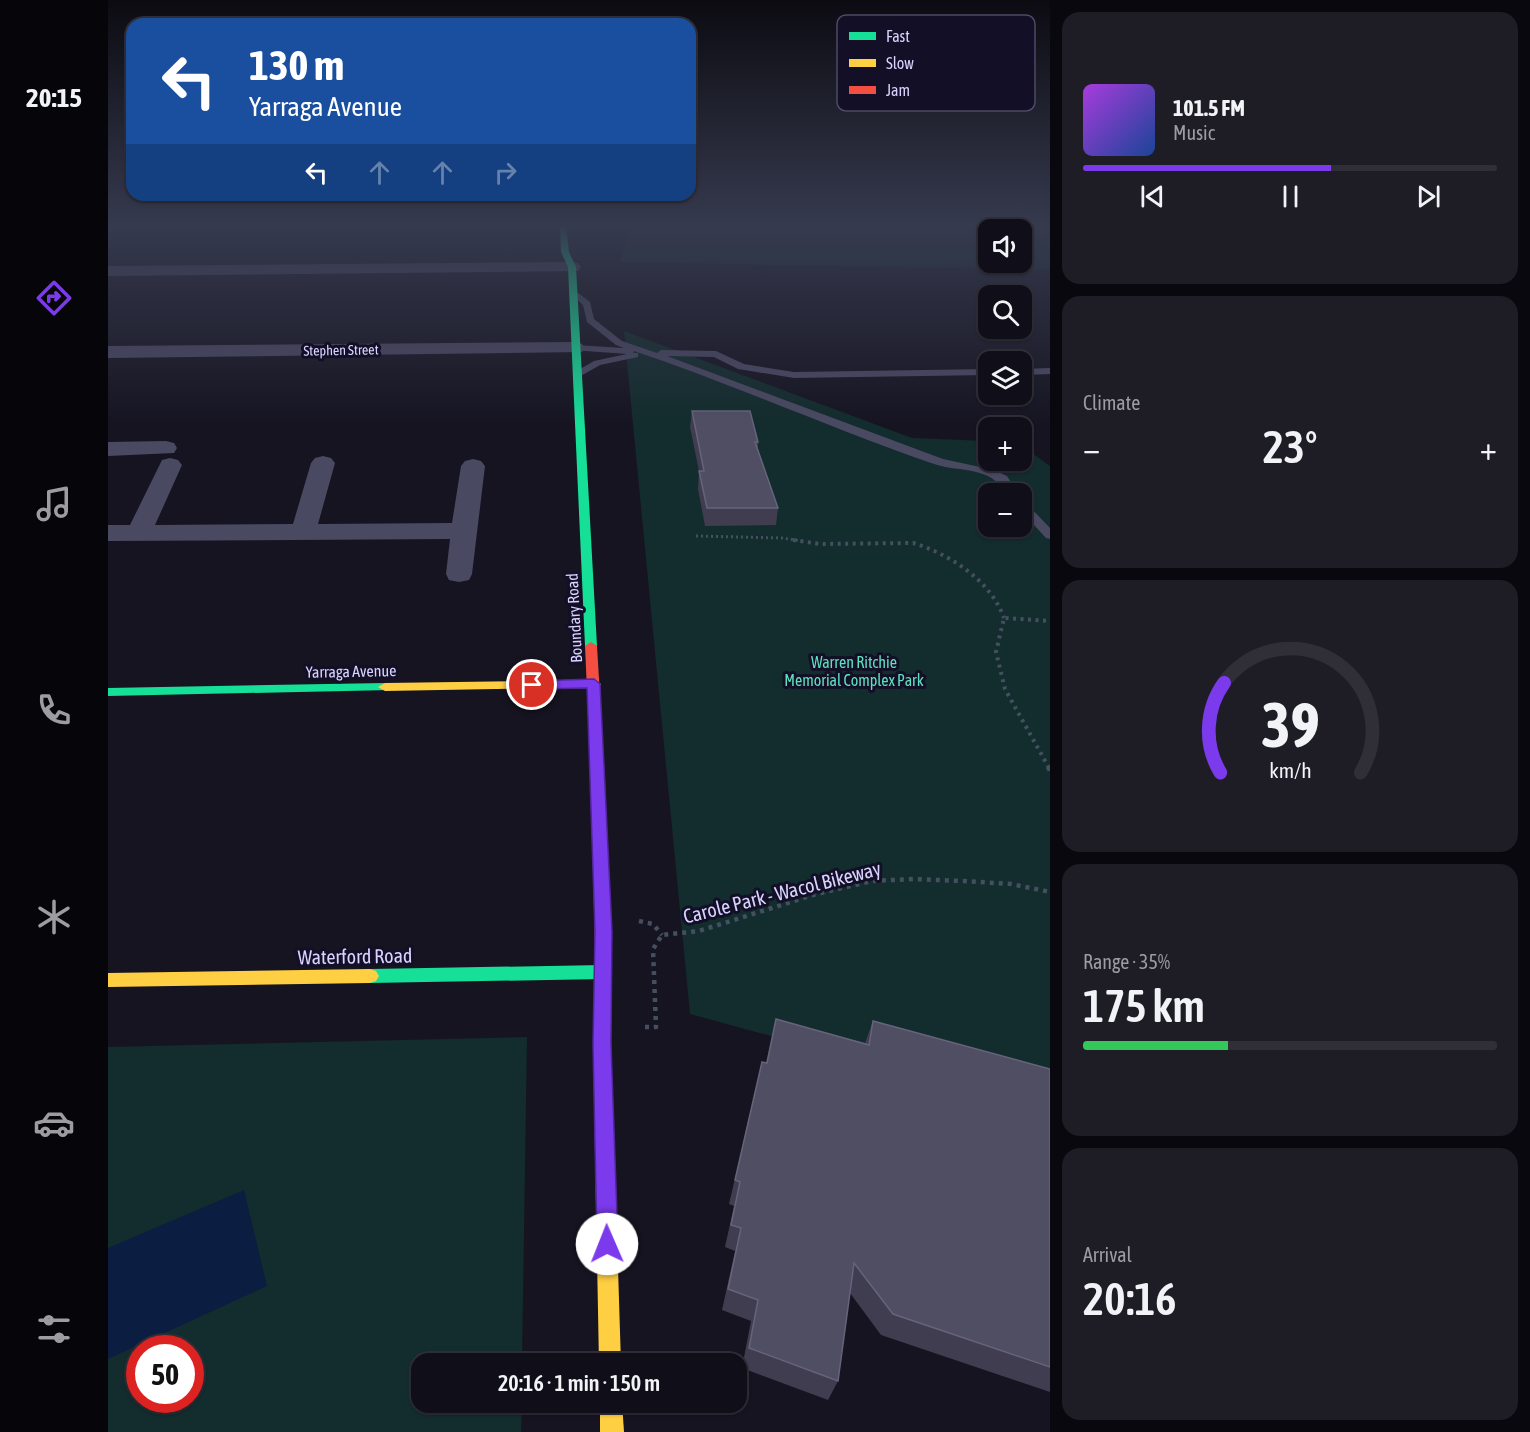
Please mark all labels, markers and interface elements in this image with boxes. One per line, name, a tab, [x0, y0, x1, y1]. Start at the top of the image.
legend	[837, 15, 1035, 111]
text: Fast	[886, 27, 910, 45]
text: 130 m	[249, 41, 344, 89]
icon: left	[150, 42, 228, 120]
text: Slow	[886, 54, 914, 72]
text: Jam	[886, 81, 910, 99]
text: 20:15	[26, 82, 82, 113]
text: Yarraga Avenue	[249, 91, 402, 122]
text: 101.5 FM	[1173, 95, 1245, 121]
text: Music	[1173, 121, 1215, 144]
icon: left	[300, 156, 333, 189]
icon: ahead	[363, 156, 396, 189]
icon: ahead	[426, 156, 459, 189]
icon: right	[489, 156, 522, 189]
icon: previous	[1136, 180, 1169, 213]
icon: pause	[1274, 180, 1307, 213]
icon: next	[1412, 180, 1445, 213]
map controls	[978, 219, 1032, 537]
button: sound	[978, 219, 1032, 273]
icon: directions	[33, 277, 75, 319]
button: search	[978, 285, 1032, 339]
street label: Stephen Street	[303, 341, 379, 359]
button: layers	[978, 351, 1032, 405]
text: Climate	[1083, 391, 1140, 414]
button: +	[978, 417, 1032, 471]
text: 23°	[1263, 421, 1317, 473]
text: −	[1083, 429, 1100, 467]
text: +	[1480, 429, 1497, 467]
icon: music	[33, 483, 75, 525]
button: −	[978, 483, 1032, 537]
street label: Boundary Road	[563, 573, 586, 663]
park label: Warren Ritchie Memorial Complex Park	[784, 653, 924, 690]
pin	[506, 659, 557, 710]
street label: Yarraga Avenue	[306, 661, 396, 682]
icon: arrive	[515, 668, 548, 701]
icon: phone	[33, 689, 75, 731]
text: 39	[1261, 689, 1319, 760]
text: km/h	[1269, 758, 1311, 783]
street label: Carole Park - Wacol Bikeway	[681, 856, 883, 928]
icon: climate	[33, 896, 75, 938]
street label: Waterford Road	[297, 944, 413, 968]
text: Range · 35%	[1083, 950, 1170, 973]
text: 175 km	[1083, 980, 1205, 1032]
icon: car	[33, 1102, 75, 1144]
position arrow	[575, 1212, 639, 1276]
text: Arrival	[1083, 1243, 1132, 1266]
text: 20:16	[1083, 1273, 1177, 1325]
icon: filters	[33, 1308, 75, 1350]
speed limit sign: 50	[126, 1335, 204, 1413]
text: 20:16 · 1 min · 150 m	[498, 1370, 660, 1396]

